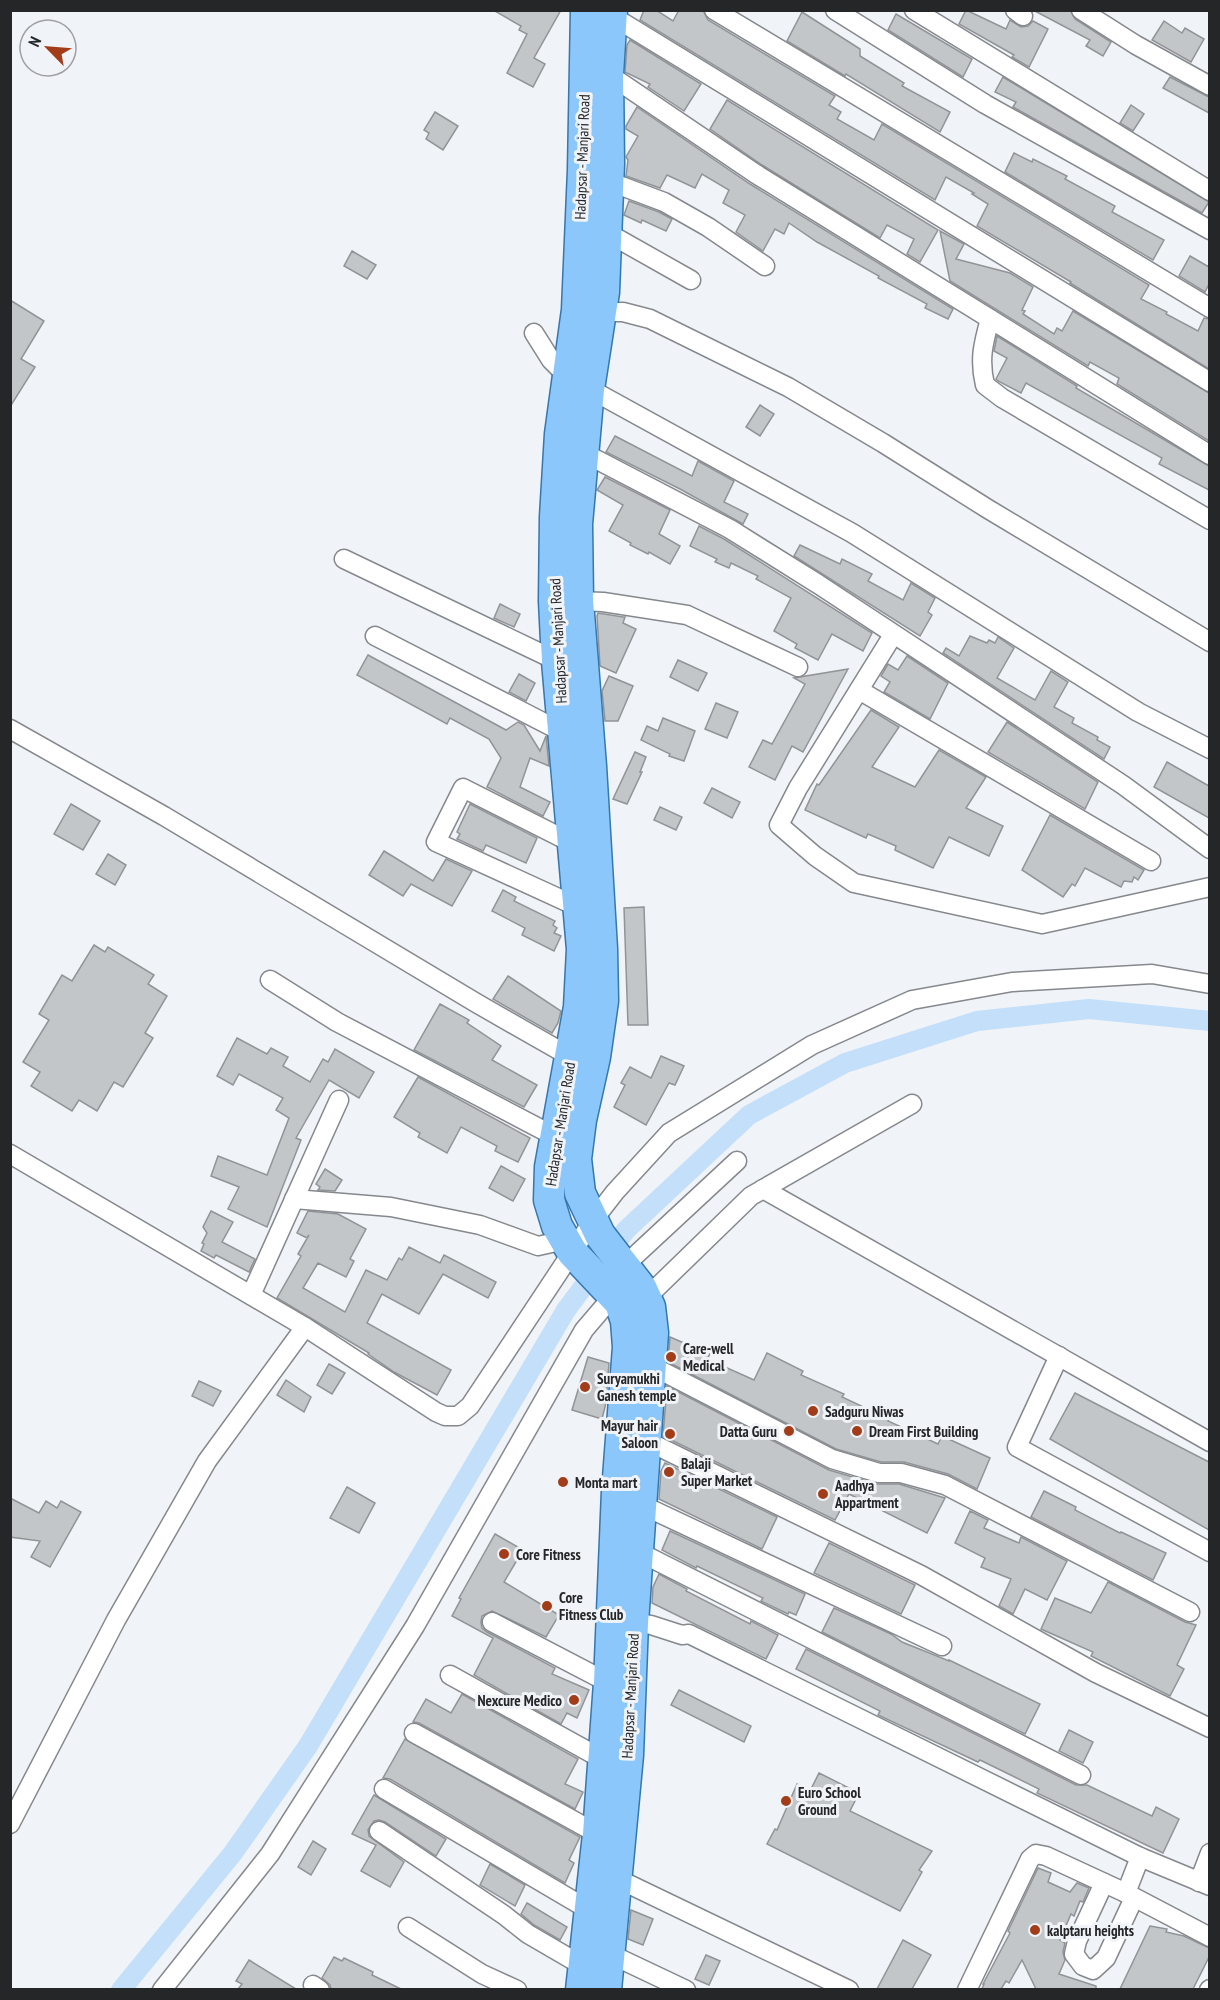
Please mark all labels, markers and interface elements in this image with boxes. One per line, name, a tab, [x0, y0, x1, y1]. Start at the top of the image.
north arrow	[18, 18, 78, 78]
text: N	[24, 34, 45, 50]
street label: Hadapsar - Manjari Road	[570, 94, 594, 220]
street label: Hadapsar - Manjari Road	[545, 578, 571, 704]
street label: Hadapsar - Manjari Road	[541, 1061, 579, 1187]
place label: Care-well Medical	[683, 1339, 734, 1375]
marker: Care-well Medical	[664, 1350, 678, 1364]
place label: Suryamukhi Ganesh temple	[597, 1369, 676, 1405]
marker: Suryamukhi Ganesh temple	[578, 1380, 592, 1394]
place label: Sadguru Niwas	[825, 1402, 904, 1421]
marker: Sadguru Niwas	[806, 1404, 820, 1418]
place label: Mayur hair Saloon	[601, 1416, 659, 1452]
place label: Datta Guru	[720, 1422, 777, 1441]
place label: Dream First Building	[869, 1422, 979, 1441]
marker: Datta Guru	[782, 1424, 796, 1438]
marker: Dream First Building	[850, 1424, 864, 1438]
marker: Mayur hair Saloon	[663, 1427, 677, 1441]
place label: Balaji Super Market	[681, 1454, 753, 1490]
marker: Balaji Super Market	[662, 1465, 676, 1479]
place label: Monta mart	[575, 1473, 638, 1492]
marker: Monta mart	[556, 1475, 570, 1489]
place label: Aadhya Appartment	[834, 1476, 899, 1512]
marker: Aadhya Appartment	[816, 1487, 830, 1501]
place label: Core Fitness	[516, 1545, 581, 1564]
marker: Core Fitness	[497, 1547, 511, 1561]
place label: Core Fitness Club	[559, 1588, 624, 1624]
marker: Core Fitness Club	[540, 1599, 554, 1613]
street label: Hadapsar - Manjari Road	[617, 1633, 643, 1759]
place label: Nexcure Medico	[477, 1691, 562, 1710]
marker: Nexcure Medico	[567, 1693, 581, 1707]
place label: Euro School Ground	[798, 1783, 861, 1819]
marker: Euro School Ground	[779, 1794, 793, 1808]
place label: kalptaru heights	[1047, 1921, 1134, 1940]
marker: kalptaru heights	[1028, 1923, 1042, 1937]

